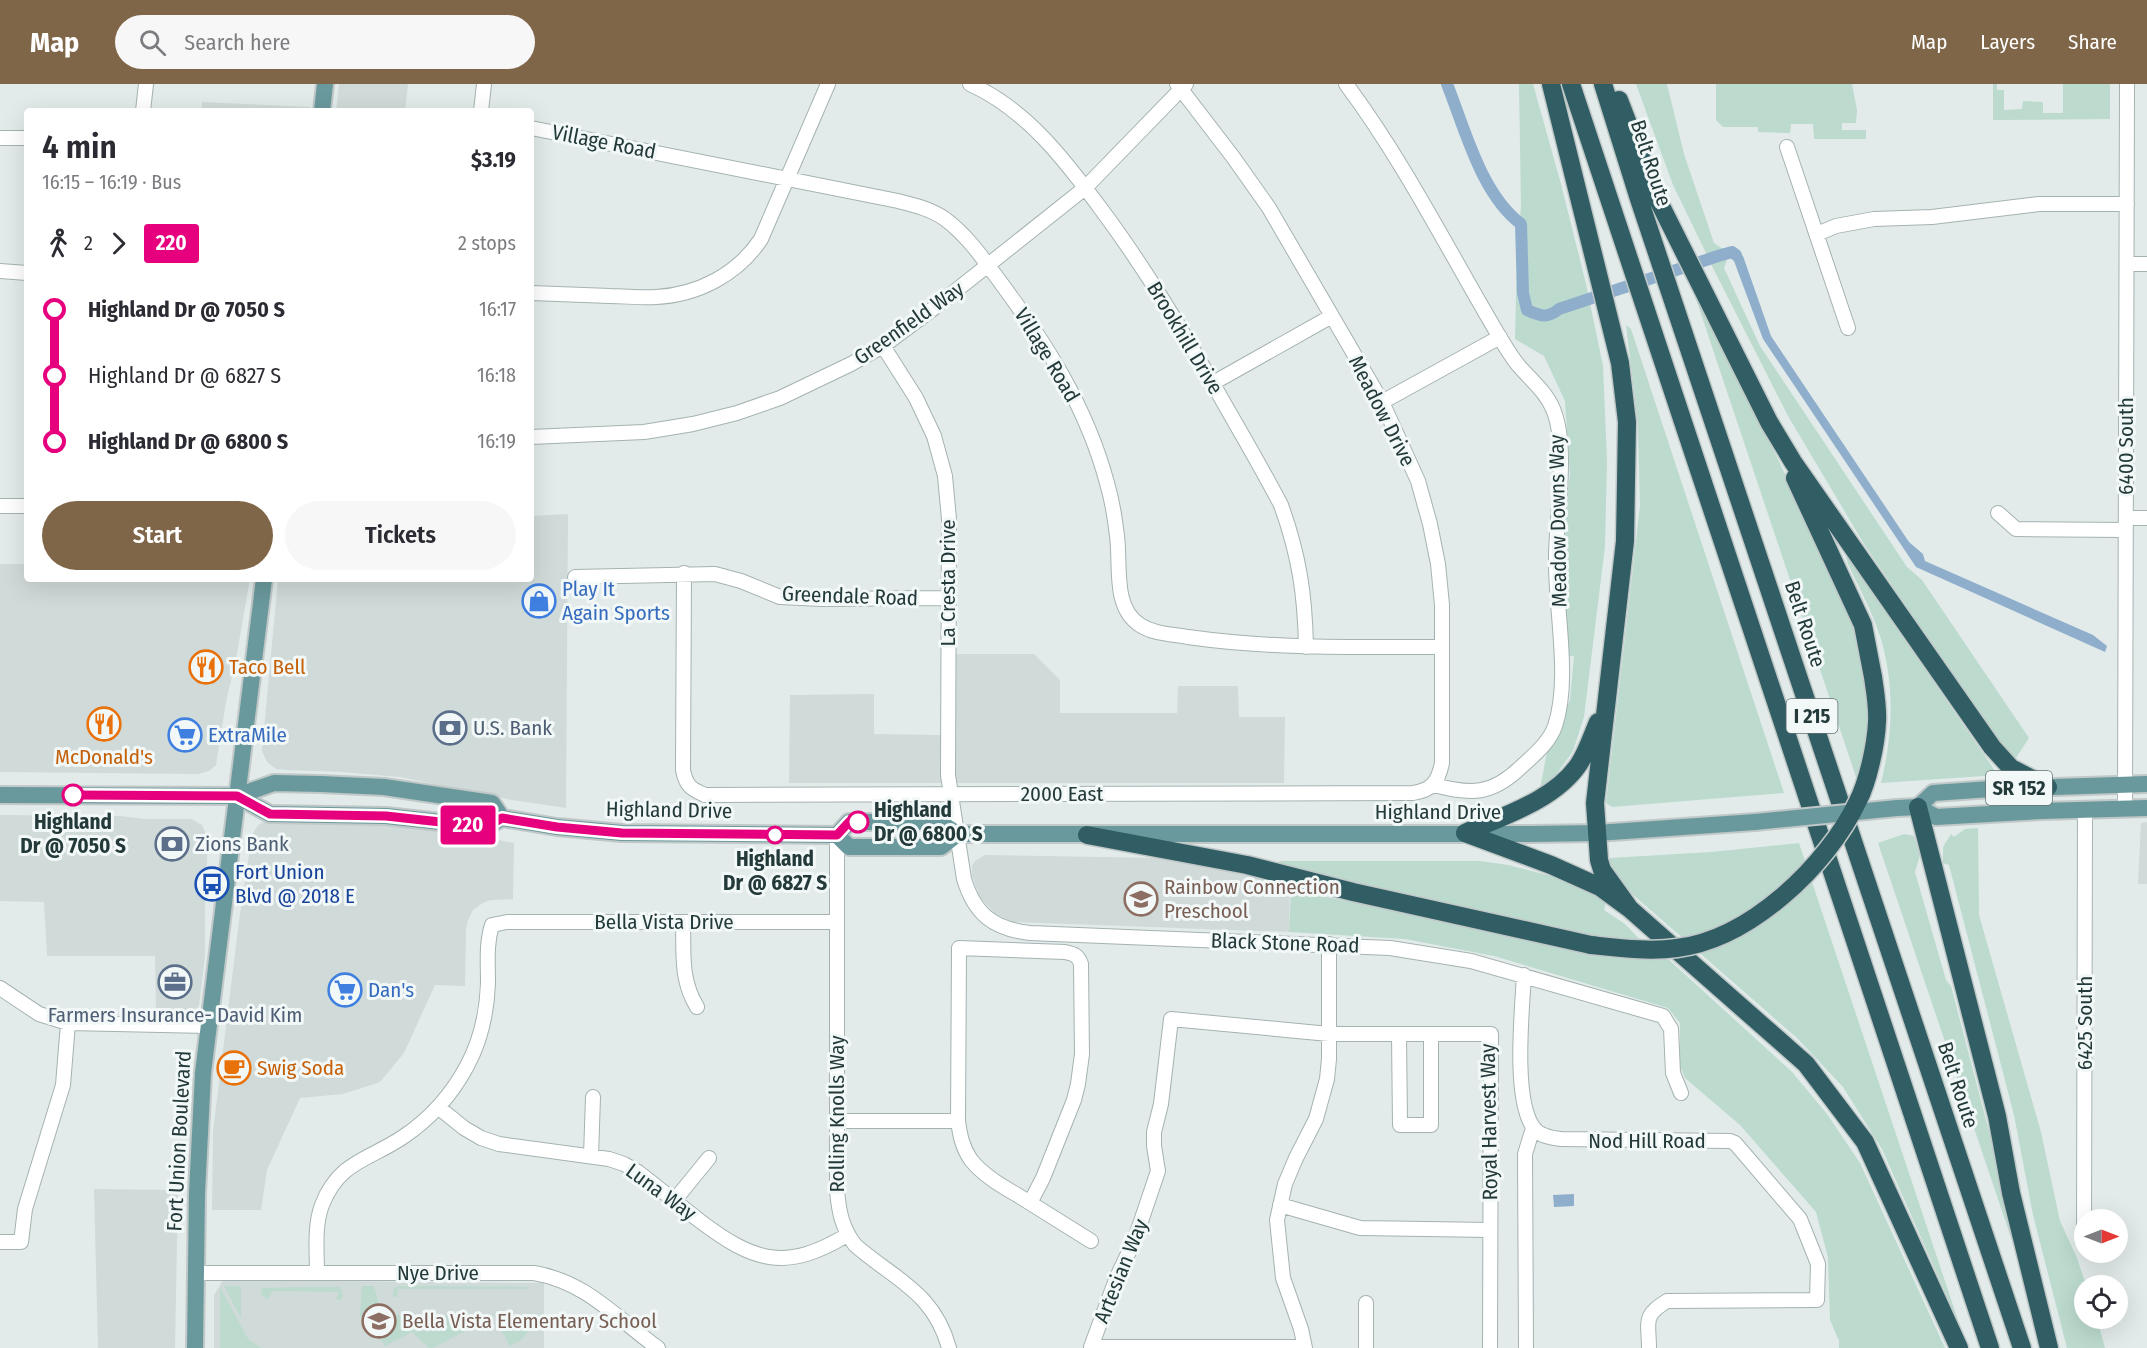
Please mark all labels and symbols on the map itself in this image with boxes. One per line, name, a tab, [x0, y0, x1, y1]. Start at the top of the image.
street label: Belt Route	[1625, 117, 1677, 209]
street label: Village Road	[550, 119, 658, 165]
street label: Greenfield Way	[849, 275, 969, 370]
street label: Brookhill Drive	[1141, 277, 1229, 399]
street label: Village Road	[1009, 303, 1085, 407]
street label: Meadow Drive	[1343, 351, 1421, 471]
street label: 6400 South	[2113, 397, 2139, 495]
street label: Meadow Downs Way	[1543, 434, 1573, 608]
street label: La Cresta Drive	[935, 519, 961, 647]
place label: Play It Again Sports	[562, 576, 670, 626]
street label: Belt Route	[1779, 578, 1831, 670]
street label: Greendale Road	[781, 581, 919, 611]
shop icon: Play It Again Sports	[521, 583, 557, 619]
restaurant icon: Taco Bell	[188, 649, 224, 685]
place label: Taco Bell	[229, 654, 306, 680]
road number: I 215	[1786, 699, 1838, 733]
restaurant icon: McDonald's	[86, 706, 122, 742]
bank icon: U.S. Bank	[432, 710, 468, 746]
place label: U.S. Bank	[473, 715, 552, 741]
supermarket icon: ExtraMile	[167, 717, 203, 753]
place label: ExtraMile	[208, 722, 287, 748]
place label: McDonald's	[55, 744, 153, 770]
road number: SR 152	[1986, 771, 2052, 805]
street label: 2000 East	[1021, 781, 1103, 807]
marker: Highland Dr @ 7050 S	[62, 784, 84, 806]
street label: Highland Drive	[606, 796, 732, 824]
place label: Highland Dr @ 6800 S	[874, 797, 983, 847]
street label: Highland Drive	[1375, 799, 1501, 825]
line badge: 220	[434, 806, 502, 844]
place label: Highland Dr @ 7050 S	[20, 809, 126, 859]
marker: Highland Dr @ 6800 S	[847, 811, 869, 833]
bank icon: Zions Bank	[154, 826, 190, 862]
marker: Highland Dr @ 6827 S	[766, 826, 784, 844]
place label: Zions Bank	[195, 831, 289, 857]
place label: Highland Dr @ 6827 S	[723, 846, 827, 896]
place label: Fort Union Blvd @ 2018 E	[235, 859, 355, 909]
bus stop icon: Fort Union Blvd @ 2018 E	[194, 866, 230, 902]
place label: Rainbow Connection Preschool	[1164, 874, 1340, 924]
school or university icon: Rainbow Connection Preschool	[1123, 881, 1159, 917]
street label: Bella Vista Drive	[594, 909, 734, 935]
street label: Black Stone Road	[1210, 927, 1360, 959]
office icon: Farmers Insurance- David Kim	[157, 964, 193, 1000]
supermarket icon: Dan's	[327, 972, 363, 1008]
street label: 6425 South	[2072, 976, 2098, 1070]
place label: Dan's	[368, 977, 414, 1003]
place label: Farmers Insurance- David Kim	[48, 1002, 302, 1028]
street label: Rolling Knolls Way	[824, 1035, 850, 1193]
street label: Belt Route	[1932, 1039, 1984, 1131]
street label: Royal Harvest Way	[1475, 1043, 1503, 1201]
street label: Fort Union Boulevard	[161, 1050, 197, 1232]
cafe icon: Swig Soda	[216, 1050, 252, 1086]
place label: Swig Soda	[257, 1055, 344, 1081]
street label: Nod Hill Road	[1588, 1128, 1706, 1154]
street label: Luna Way	[621, 1158, 702, 1227]
north arrow	[2074, 1209, 2128, 1263]
street label: Artesian Way	[1088, 1214, 1154, 1327]
street label: Nye Drive	[397, 1260, 479, 1286]
school or university icon: Bella Vista Elementary School	[361, 1303, 397, 1339]
place label: Bella Vista Elementary School	[402, 1308, 657, 1334]

